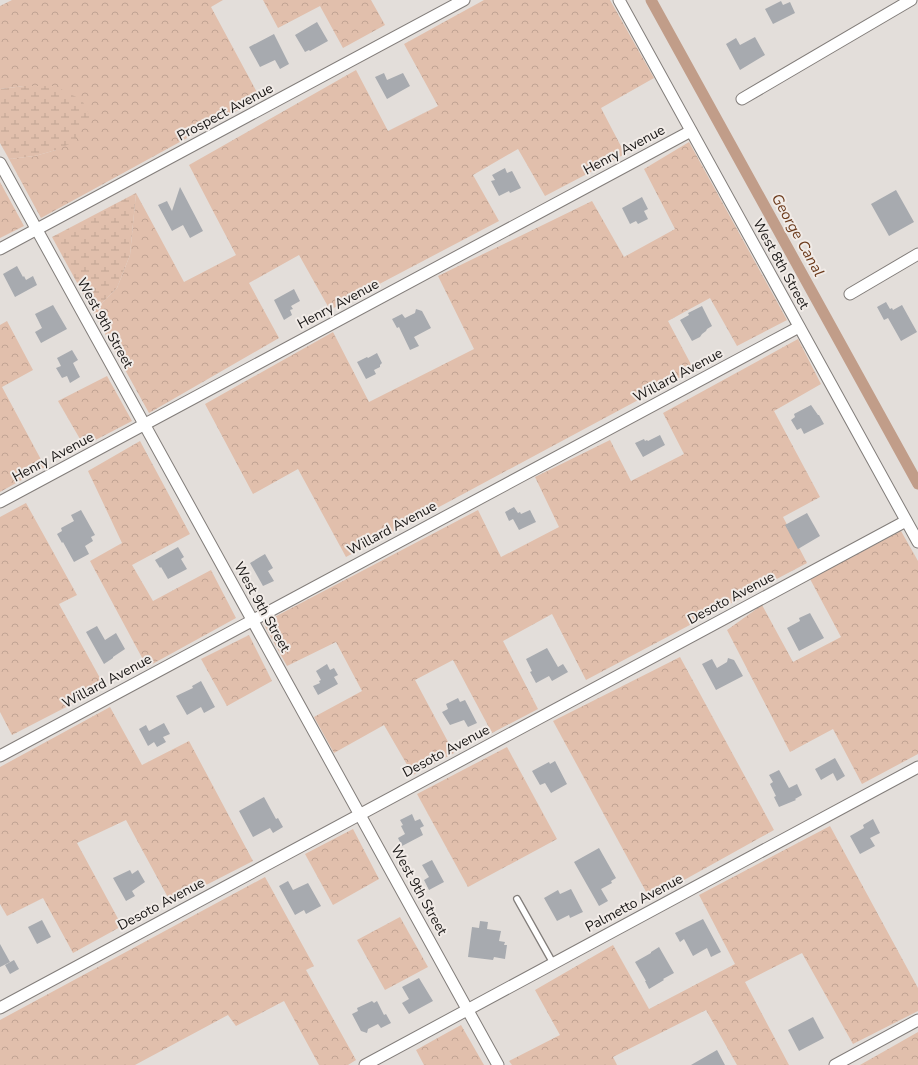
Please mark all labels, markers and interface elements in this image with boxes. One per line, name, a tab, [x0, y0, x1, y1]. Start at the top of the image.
street label: Prospect Avenue	[174, 79, 276, 145]
street label: Henry Avenue	[580, 121, 668, 179]
water label: George Canal	[767, 190, 829, 280]
street label: West 8th Street	[748, 216, 814, 313]
street label: West 9th Street	[72, 275, 138, 372]
street label: Henry Avenue	[294, 275, 382, 333]
street label: Willard Avenue	[630, 343, 726, 407]
street label: Henry Avenue	[9, 428, 97, 486]
street label: Willard Avenue	[344, 496, 440, 560]
street label: West 9th Street	[229, 559, 295, 656]
street label: Desoto Avenue	[684, 567, 778, 629]
street label: Willard Avenue	[59, 649, 155, 713]
street label: Desoto Avenue	[399, 720, 493, 782]
street label: West 9th Street	[386, 842, 452, 939]
street label: Palmetto Avenue	[582, 869, 686, 937]
street label: Desoto Avenue	[114, 873, 208, 935]

